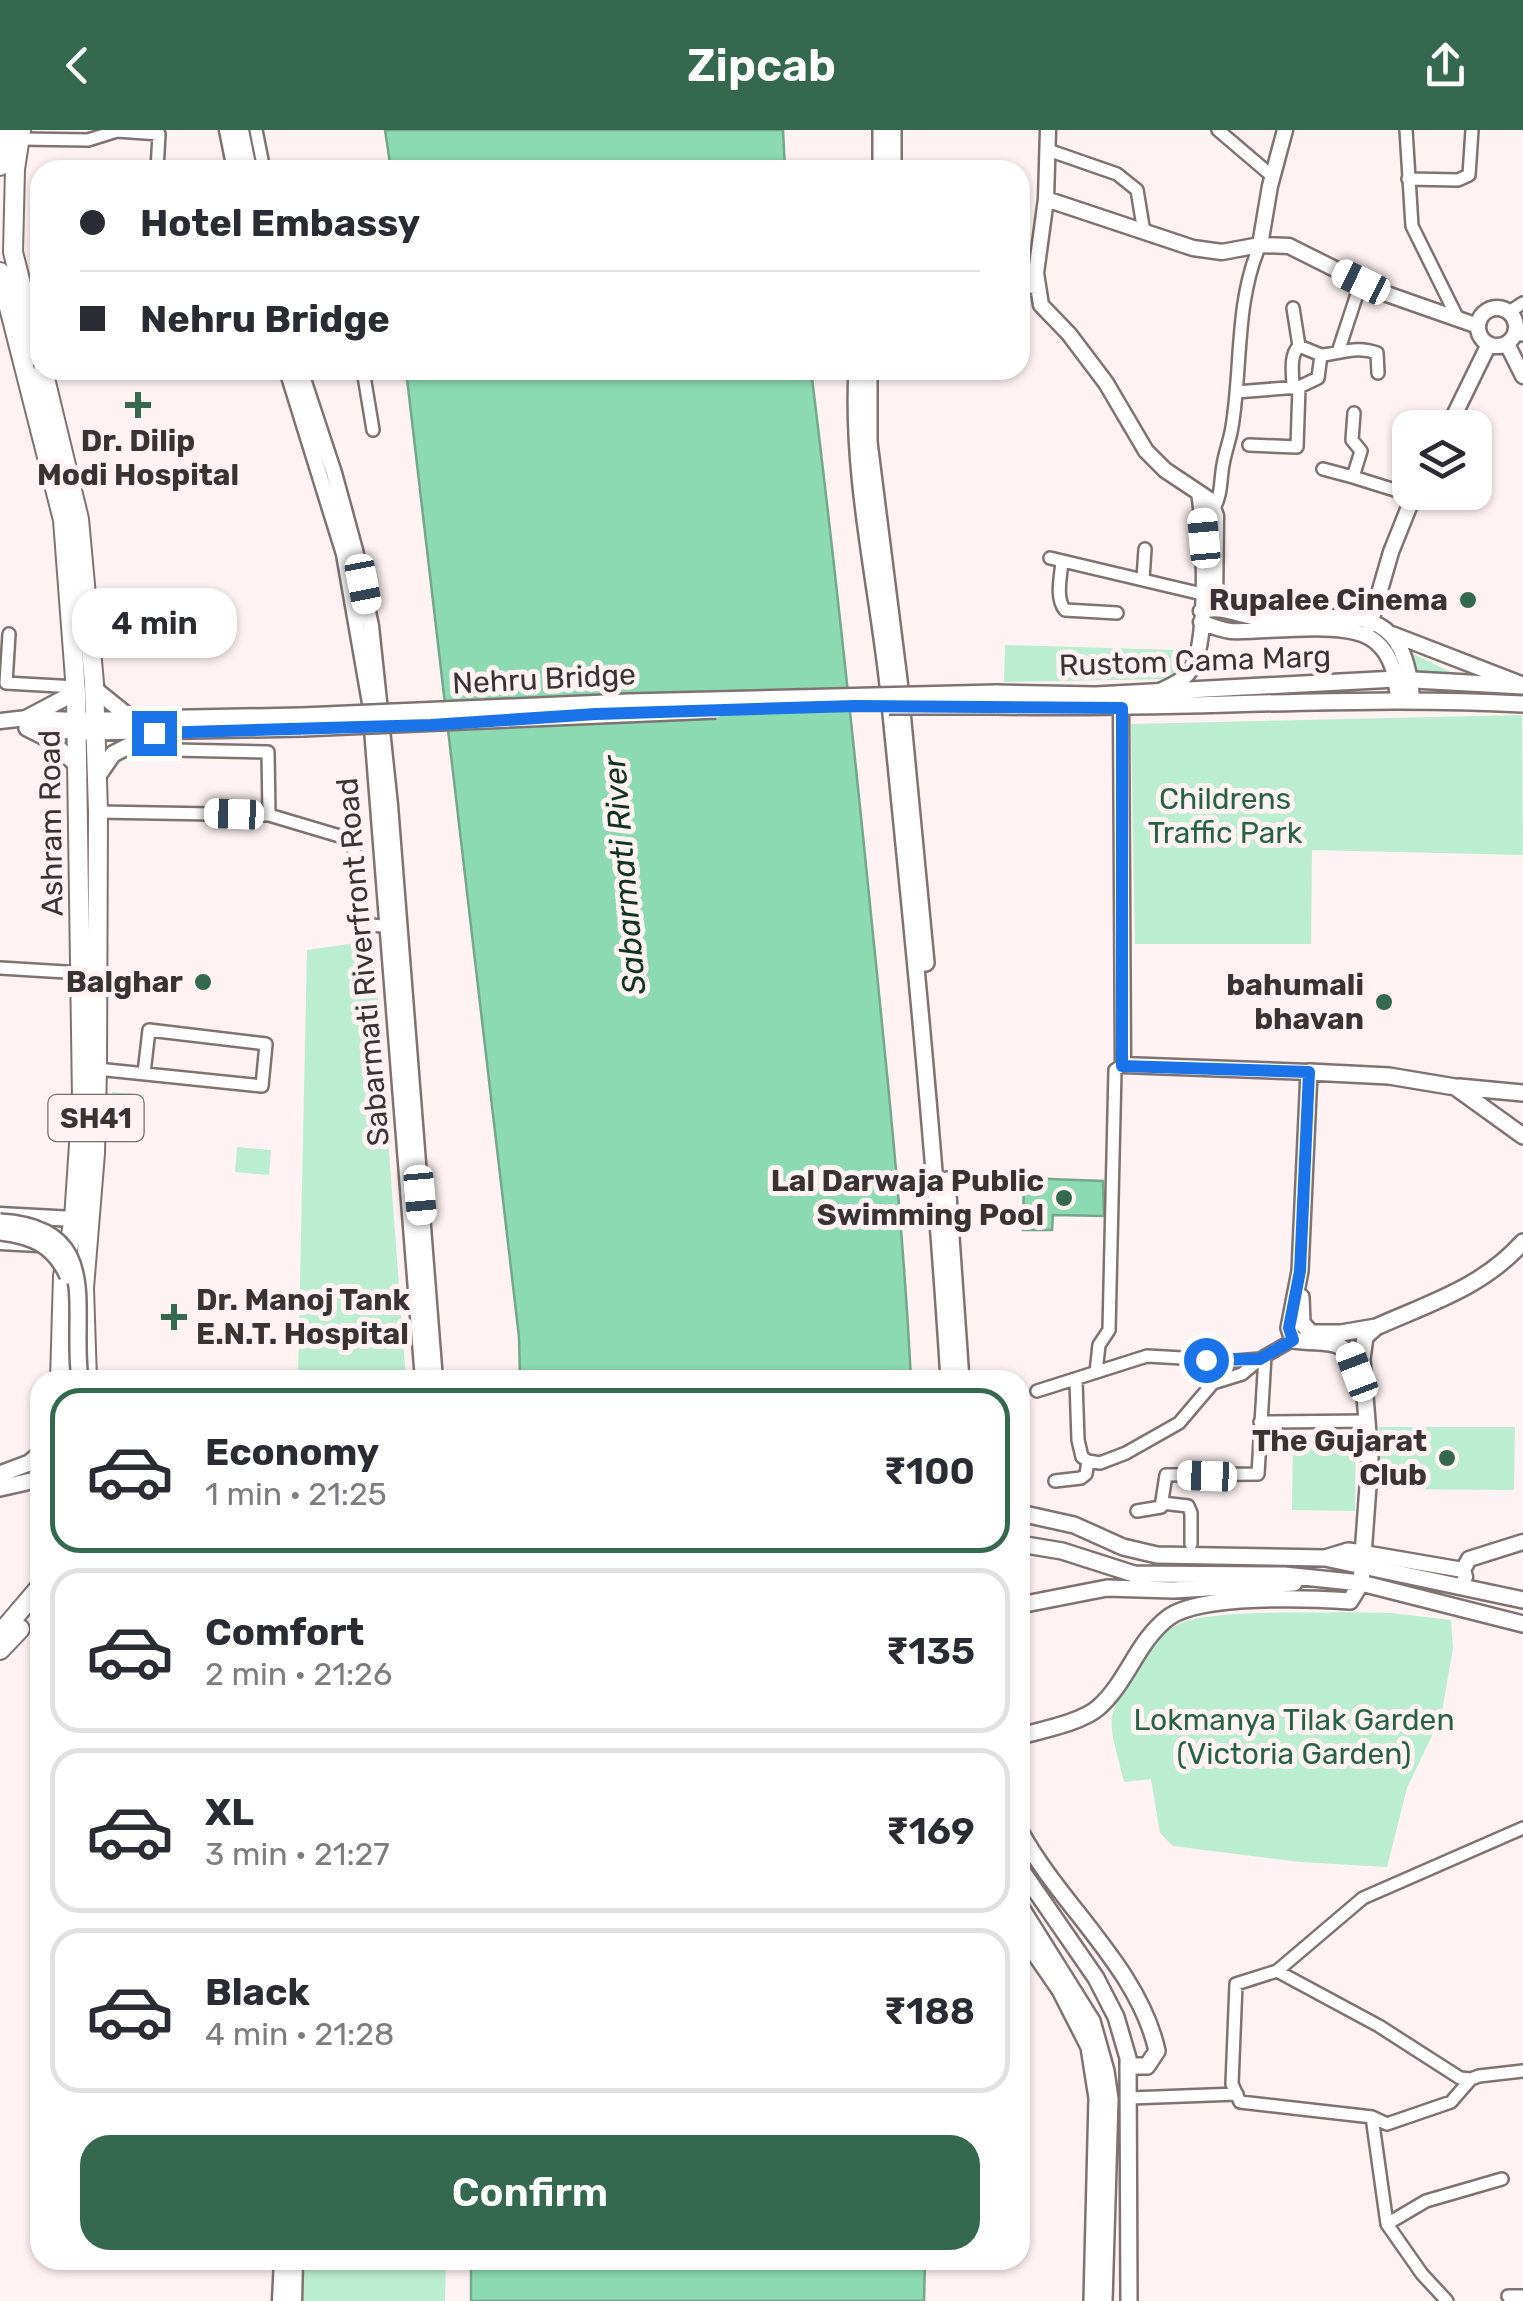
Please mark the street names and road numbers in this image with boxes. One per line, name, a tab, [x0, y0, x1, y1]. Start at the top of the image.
street label: Rustom Cama Marg	[1058, 638, 1332, 684]
street label: Nehru Bridge	[451, 656, 637, 702]
street label: Ashram Road	[31, 729, 71, 917]
street label: Sabarmati Riverfront Road	[329, 776, 397, 1148]
road number: SH41	[48, 1095, 144, 1141]

